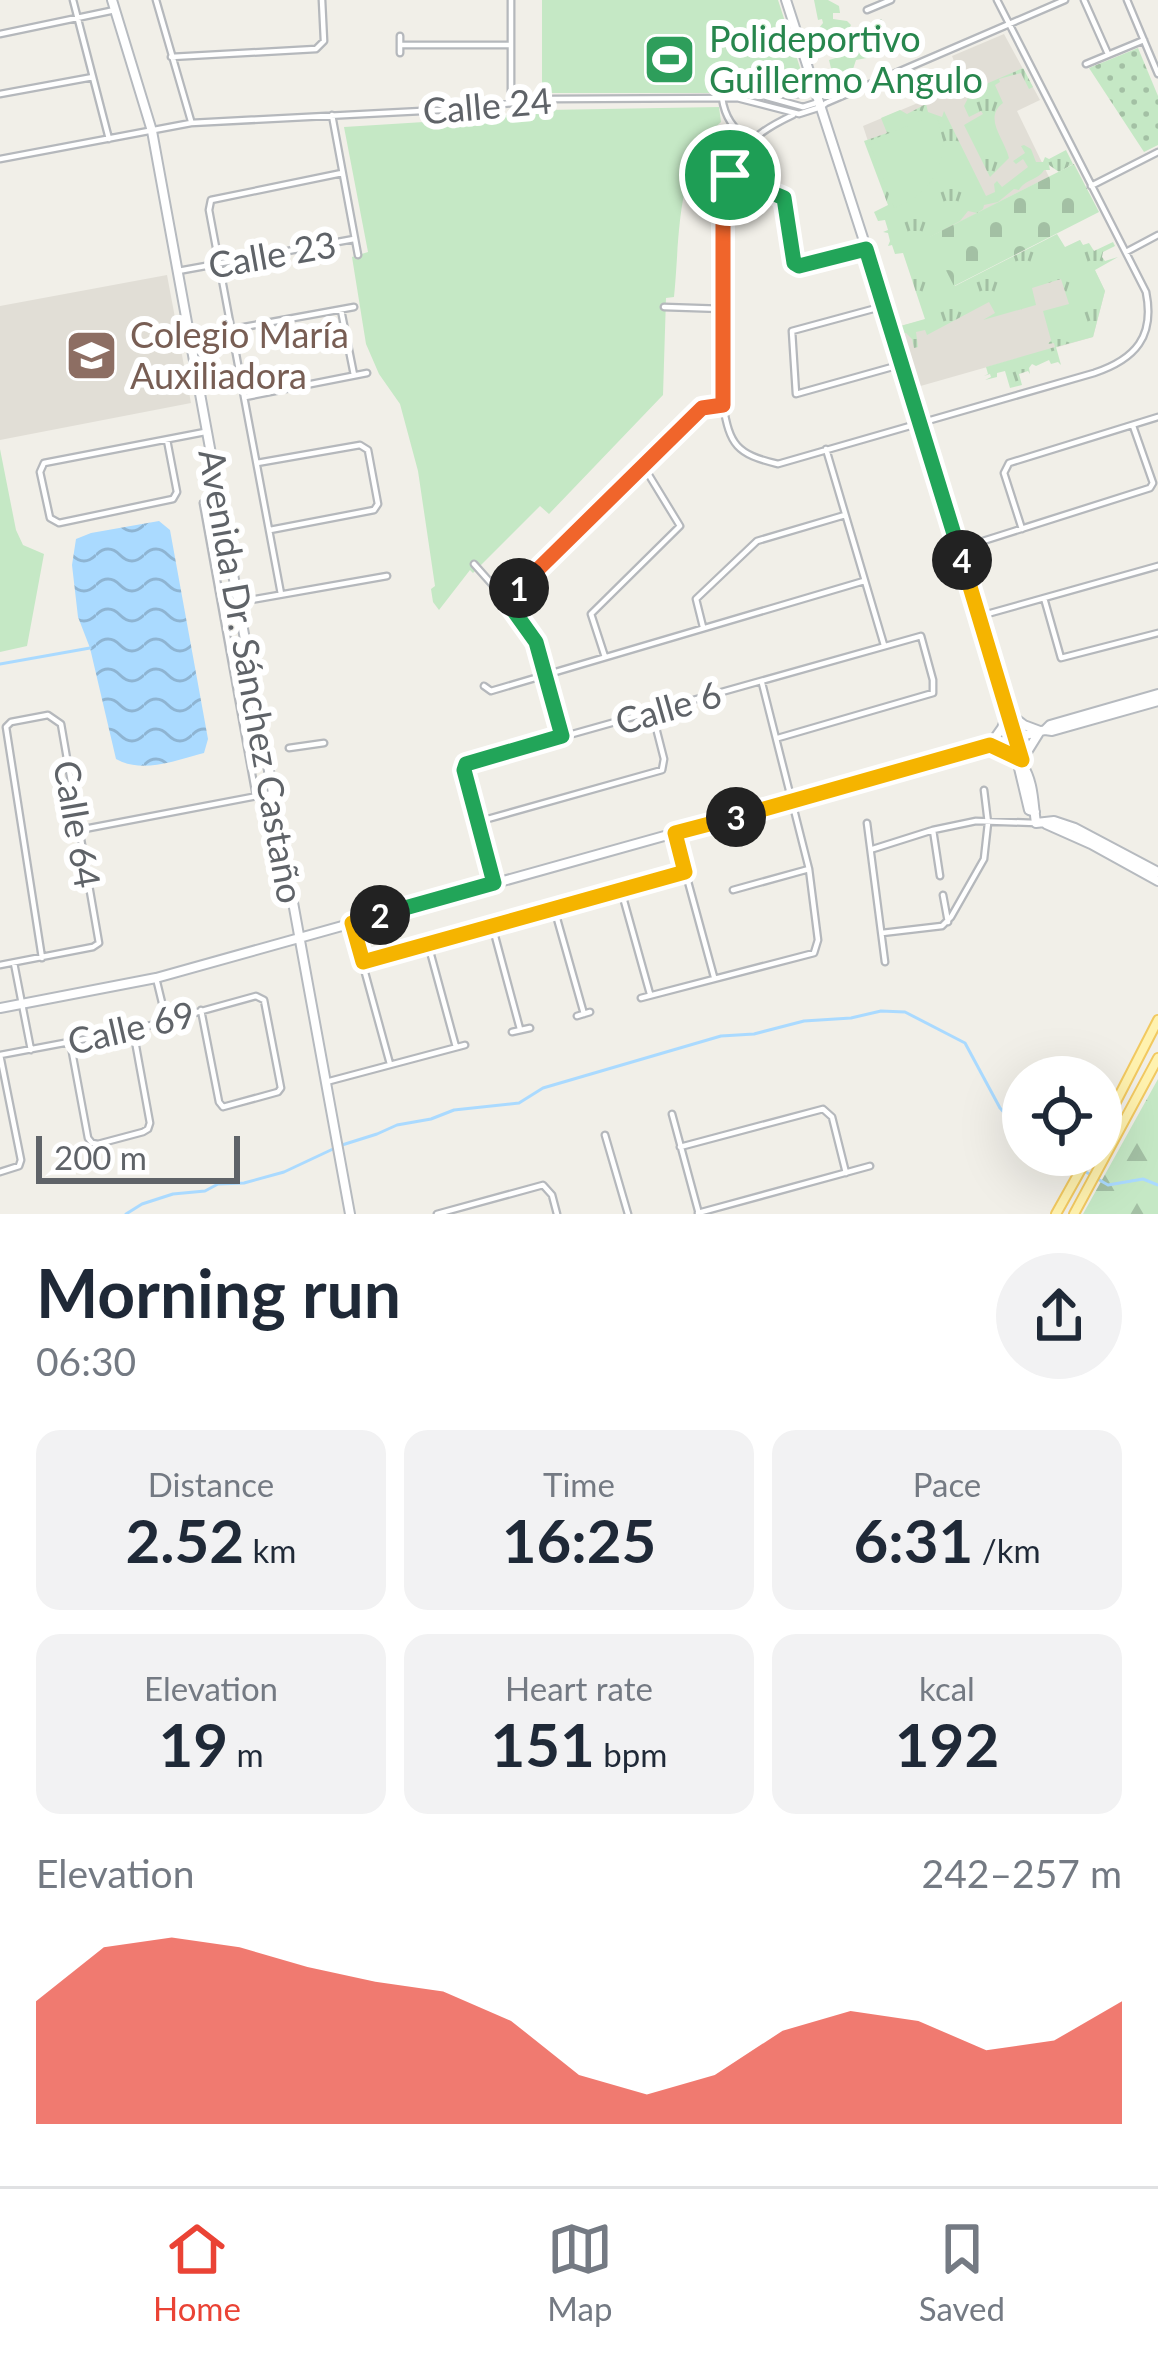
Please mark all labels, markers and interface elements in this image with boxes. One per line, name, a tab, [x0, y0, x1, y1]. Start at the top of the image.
place label: Polideportivo Guillermo Angulo	[709, 16, 983, 101]
sports icon: Polideportivo Guillermo Angulo	[642, 31, 698, 87]
street label: Calle 24	[421, 77, 553, 133]
pin	[679, 124, 781, 226]
icon: arrive	[697, 142, 763, 208]
street label: Calle 23	[205, 221, 339, 287]
place label: Colegio María Auxiliadora	[130, 312, 349, 397]
school or university icon: Colegio María Auxiliadora	[63, 327, 119, 383]
street label: Avenida Dr. Sánchez Castaño	[190, 446, 314, 906]
pin: 4	[932, 530, 992, 590]
text: 4	[952, 540, 972, 580]
pin: 1	[489, 558, 549, 618]
text: 1	[509, 568, 529, 608]
street label: Calle 6	[610, 671, 726, 743]
street label: Calle 64	[45, 757, 111, 891]
pin: 3	[706, 787, 766, 847]
text: 3	[726, 797, 746, 837]
pin: 2	[350, 885, 410, 945]
text: 2	[370, 895, 390, 935]
street label: Calle 69	[63, 991, 199, 1063]
map controls	[1002, 1056, 1122, 1176]
button: locate	[1002, 1056, 1122, 1176]
scale bar	[36, 1130, 240, 1183]
text: 200 m	[54, 1137, 147, 1177]
text: Morning run	[36, 1253, 401, 1332]
button: share	[996, 1253, 1122, 1379]
text: 06:30	[36, 1338, 136, 1384]
text: Distance	[148, 1464, 274, 1504]
text: Time	[543, 1464, 615, 1504]
text: Pace	[913, 1464, 981, 1504]
text: 2.52	[125, 1504, 244, 1576]
text: 16:25	[502, 1504, 656, 1576]
text: 6:31	[853, 1504, 973, 1576]
text: km	[244, 1530, 297, 1570]
text: /km	[973, 1530, 1041, 1570]
text: Elevation	[144, 1668, 278, 1708]
text: Heart rate	[505, 1668, 653, 1708]
text: kcal	[919, 1668, 975, 1708]
text: 19	[158, 1708, 228, 1780]
text: 151	[491, 1708, 595, 1780]
text: 192	[895, 1708, 999, 1780]
text: m	[228, 1734, 264, 1774]
text: bpm	[595, 1734, 667, 1774]
text: Elevation	[36, 1850, 194, 1896]
text: 242–257 m	[922, 1850, 1122, 1896]
tab: Home	[153, 2216, 241, 2328]
tab: Map	[547, 2216, 613, 2328]
tab: Saved	[919, 2216, 1005, 2328]

